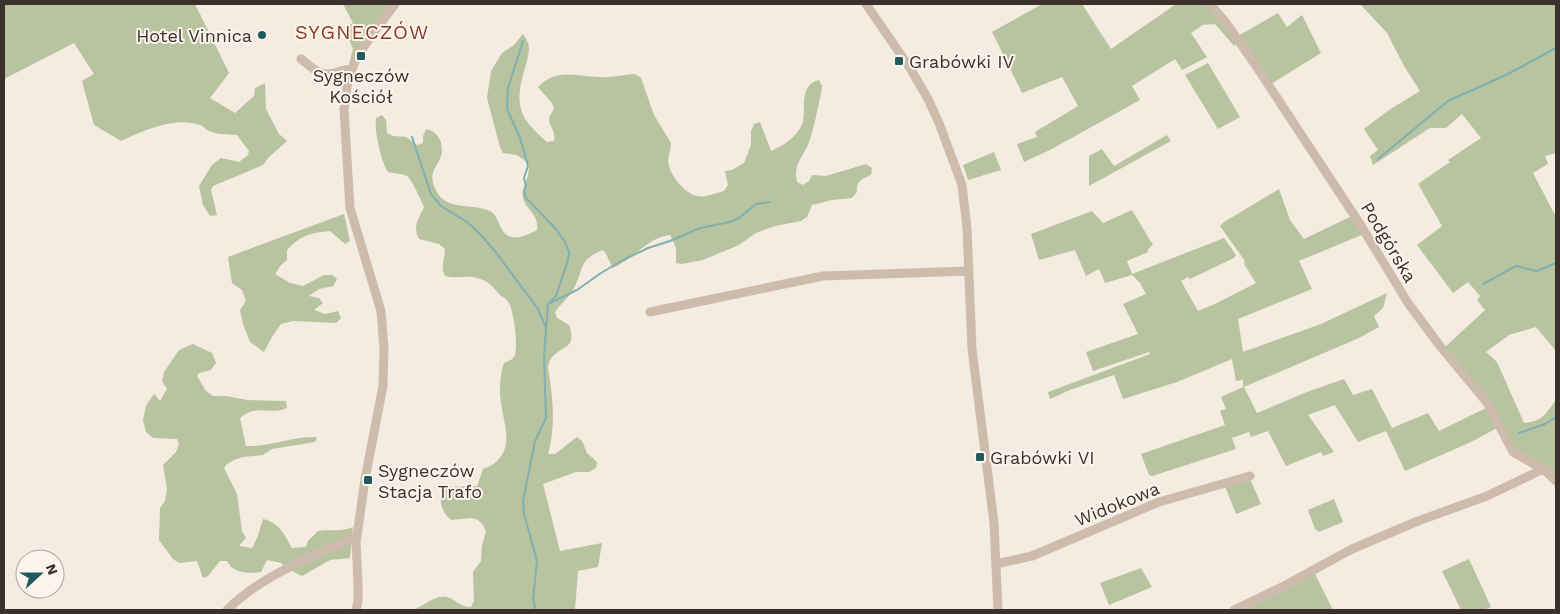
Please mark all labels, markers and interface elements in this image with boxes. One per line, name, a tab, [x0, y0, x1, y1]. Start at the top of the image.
district label: SYGNECZÓW	[295, 20, 429, 44]
place label: Hotel Vinnica	[136, 25, 252, 46]
marker: Hotel Vinnica	[256, 29, 268, 41]
marker: Sygneczów Kościół	[355, 50, 367, 62]
place label: Grabówki IV	[909, 51, 1015, 72]
marker: Grabówki IV	[893, 55, 905, 67]
place label: Sygneczów Kościół	[313, 65, 409, 107]
street label: Podgórska	[1357, 198, 1421, 286]
place label: Grabówki VI	[990, 447, 1095, 468]
marker: Grabówki VI	[974, 451, 986, 463]
place label: Sygneczów Stacja Trafo	[378, 460, 482, 502]
marker: Sygneczów Stacja Trafo	[362, 474, 374, 486]
street label: Widokowa	[1072, 477, 1162, 531]
north arrow	[15, 549, 65, 599]
text: N	[43, 562, 61, 577]

